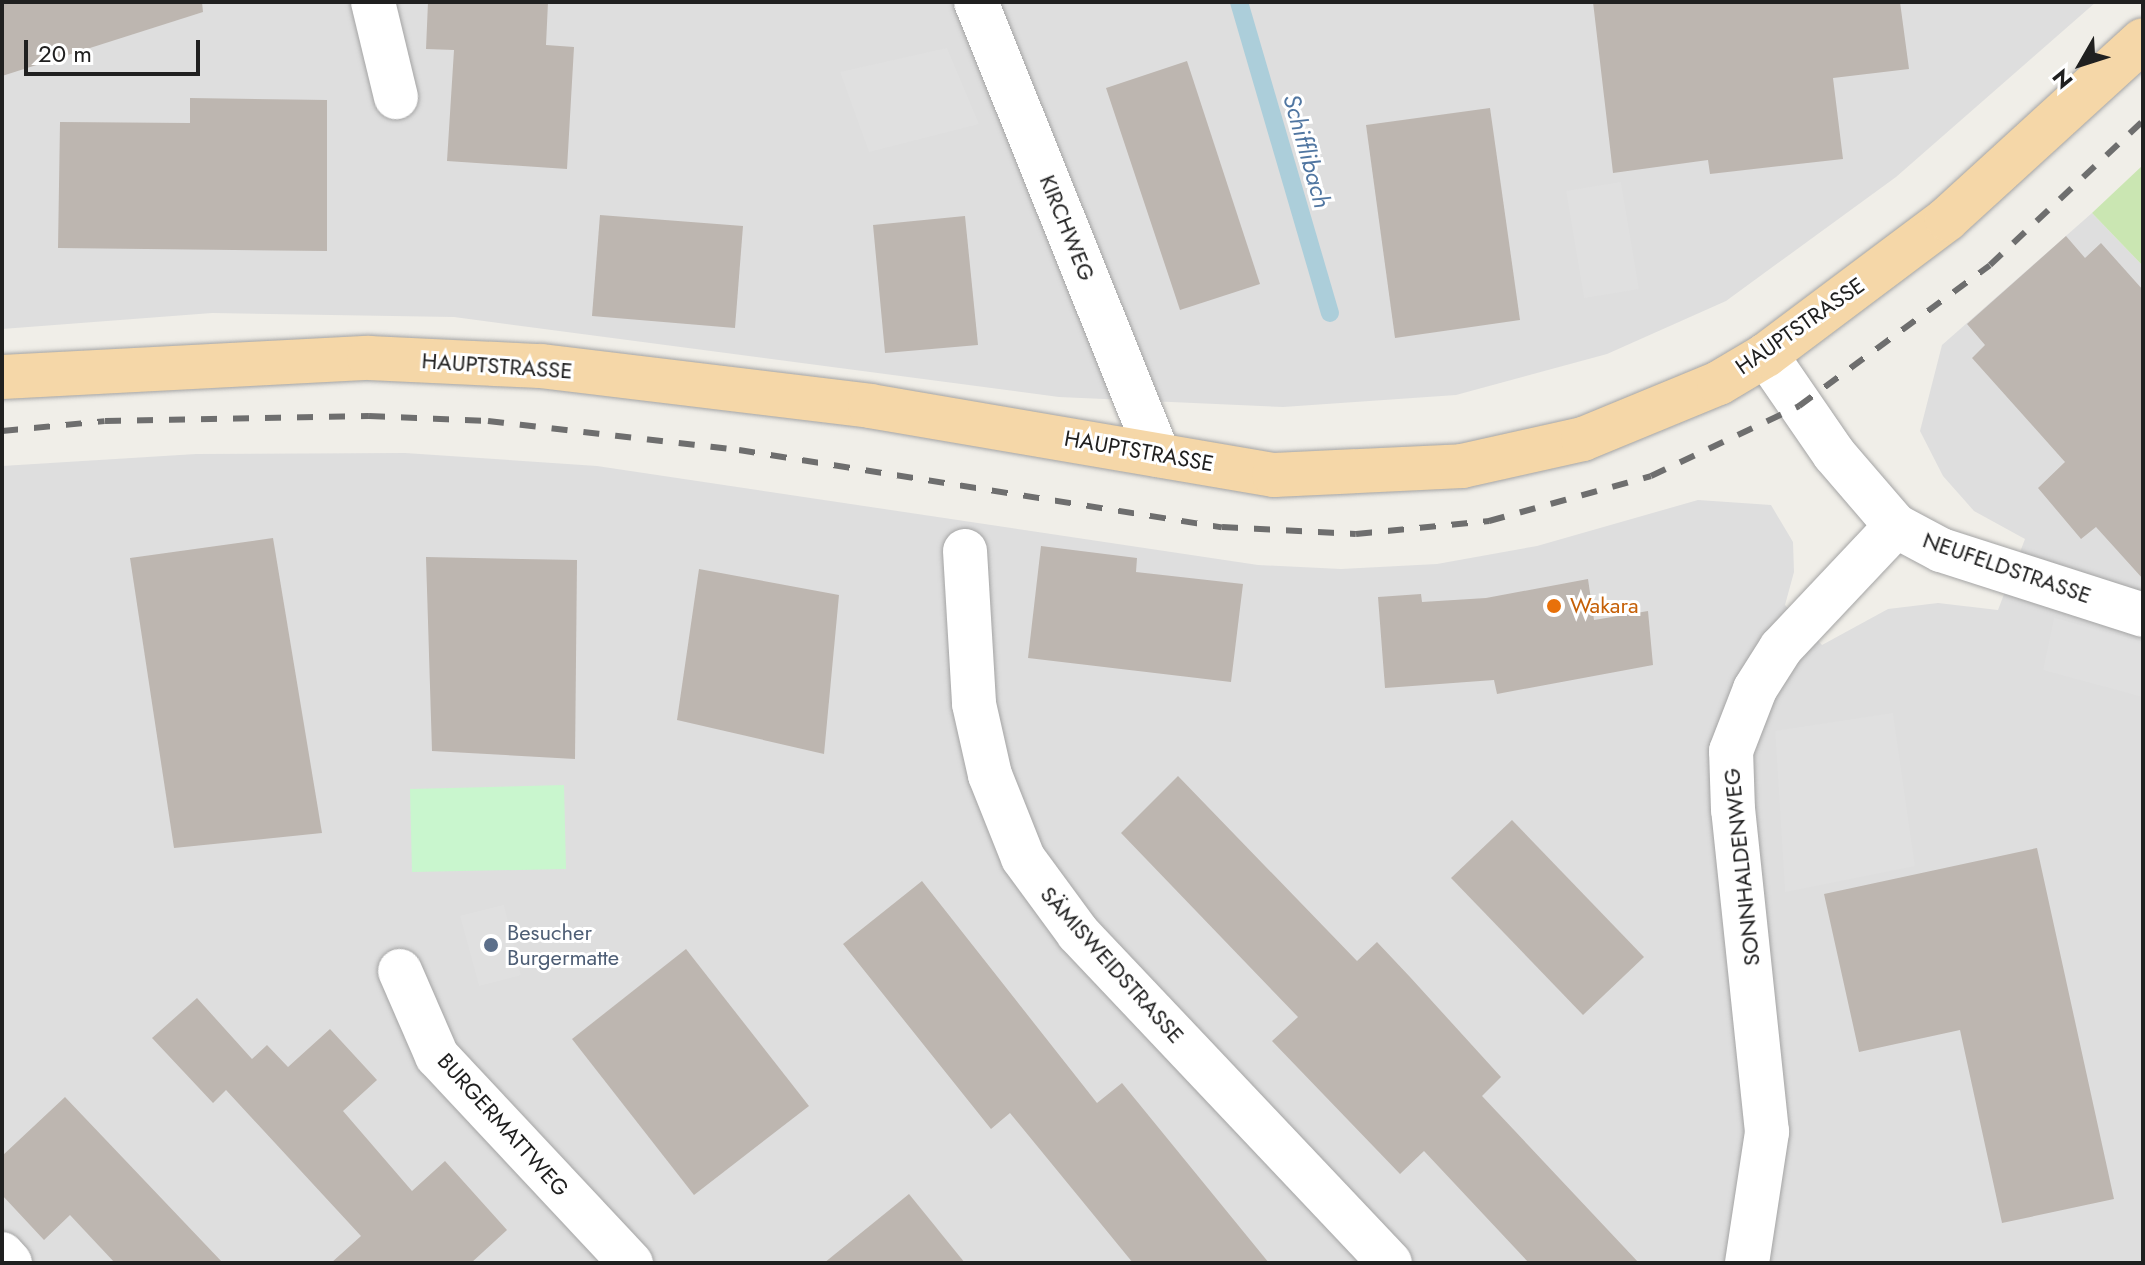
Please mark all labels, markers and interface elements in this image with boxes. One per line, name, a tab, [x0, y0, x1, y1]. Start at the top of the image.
scale bar	[28, 24, 204, 74]
north arrow	[2041, 24, 2121, 104]
text: 20 m	[38, 36, 92, 71]
text: N	[2044, 62, 2080, 96]
water label: Schifflibach	[1277, 91, 1337, 211]
street label: KIRCHWEG	[1034, 171, 1100, 285]
street label: HAUPTSTRASSE	[1731, 272, 1869, 380]
street label: HAUPTSTRASSE	[421, 348, 573, 384]
street label: HAUPTSTRASSE	[1062, 425, 1216, 477]
street label: NEUFELDSTRASSE	[1919, 527, 2095, 609]
place label: Wakara	[1570, 593, 1639, 619]
marker: Wakara	[1545, 597, 1563, 615]
street label: SONNHALDENWEG	[1718, 767, 1766, 967]
street label: SÄMISWEIDSTRASSE	[1035, 881, 1189, 1049]
place label: Besucher Burgermatte	[507, 919, 619, 970]
marker: Besucher Burgermatte	[482, 936, 500, 954]
street label: BURGERMATTWEG	[432, 1048, 574, 1202]

